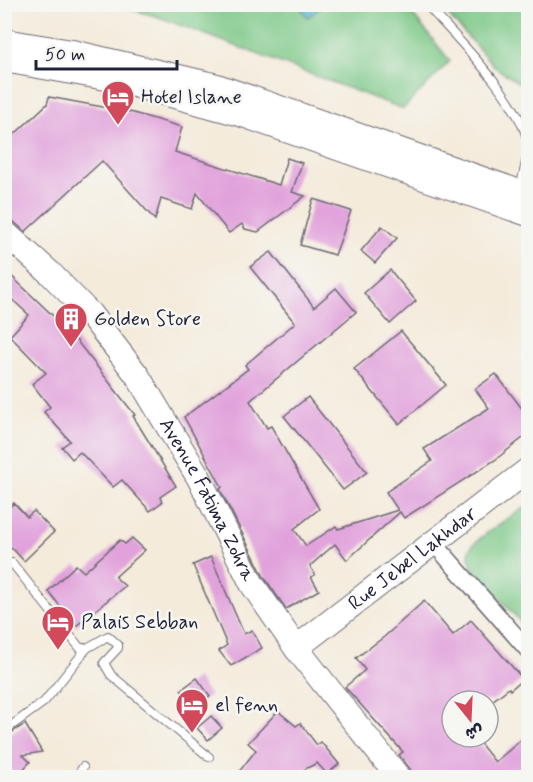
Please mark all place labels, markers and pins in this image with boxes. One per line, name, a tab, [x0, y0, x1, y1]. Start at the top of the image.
hotel icon: Hotel Islane	[100, 79, 136, 126]
place label: Hotel Islane	[141, 84, 242, 111]
building icon: Golden Store	[53, 301, 89, 348]
place label: Golden Store	[94, 306, 201, 333]
hotel icon: Palais Sebban	[40, 604, 76, 651]
place label: Palais Sebban	[81, 609, 198, 636]
hotel icon: el fenn	[174, 687, 210, 734]
place label: el fenn	[215, 692, 278, 719]

